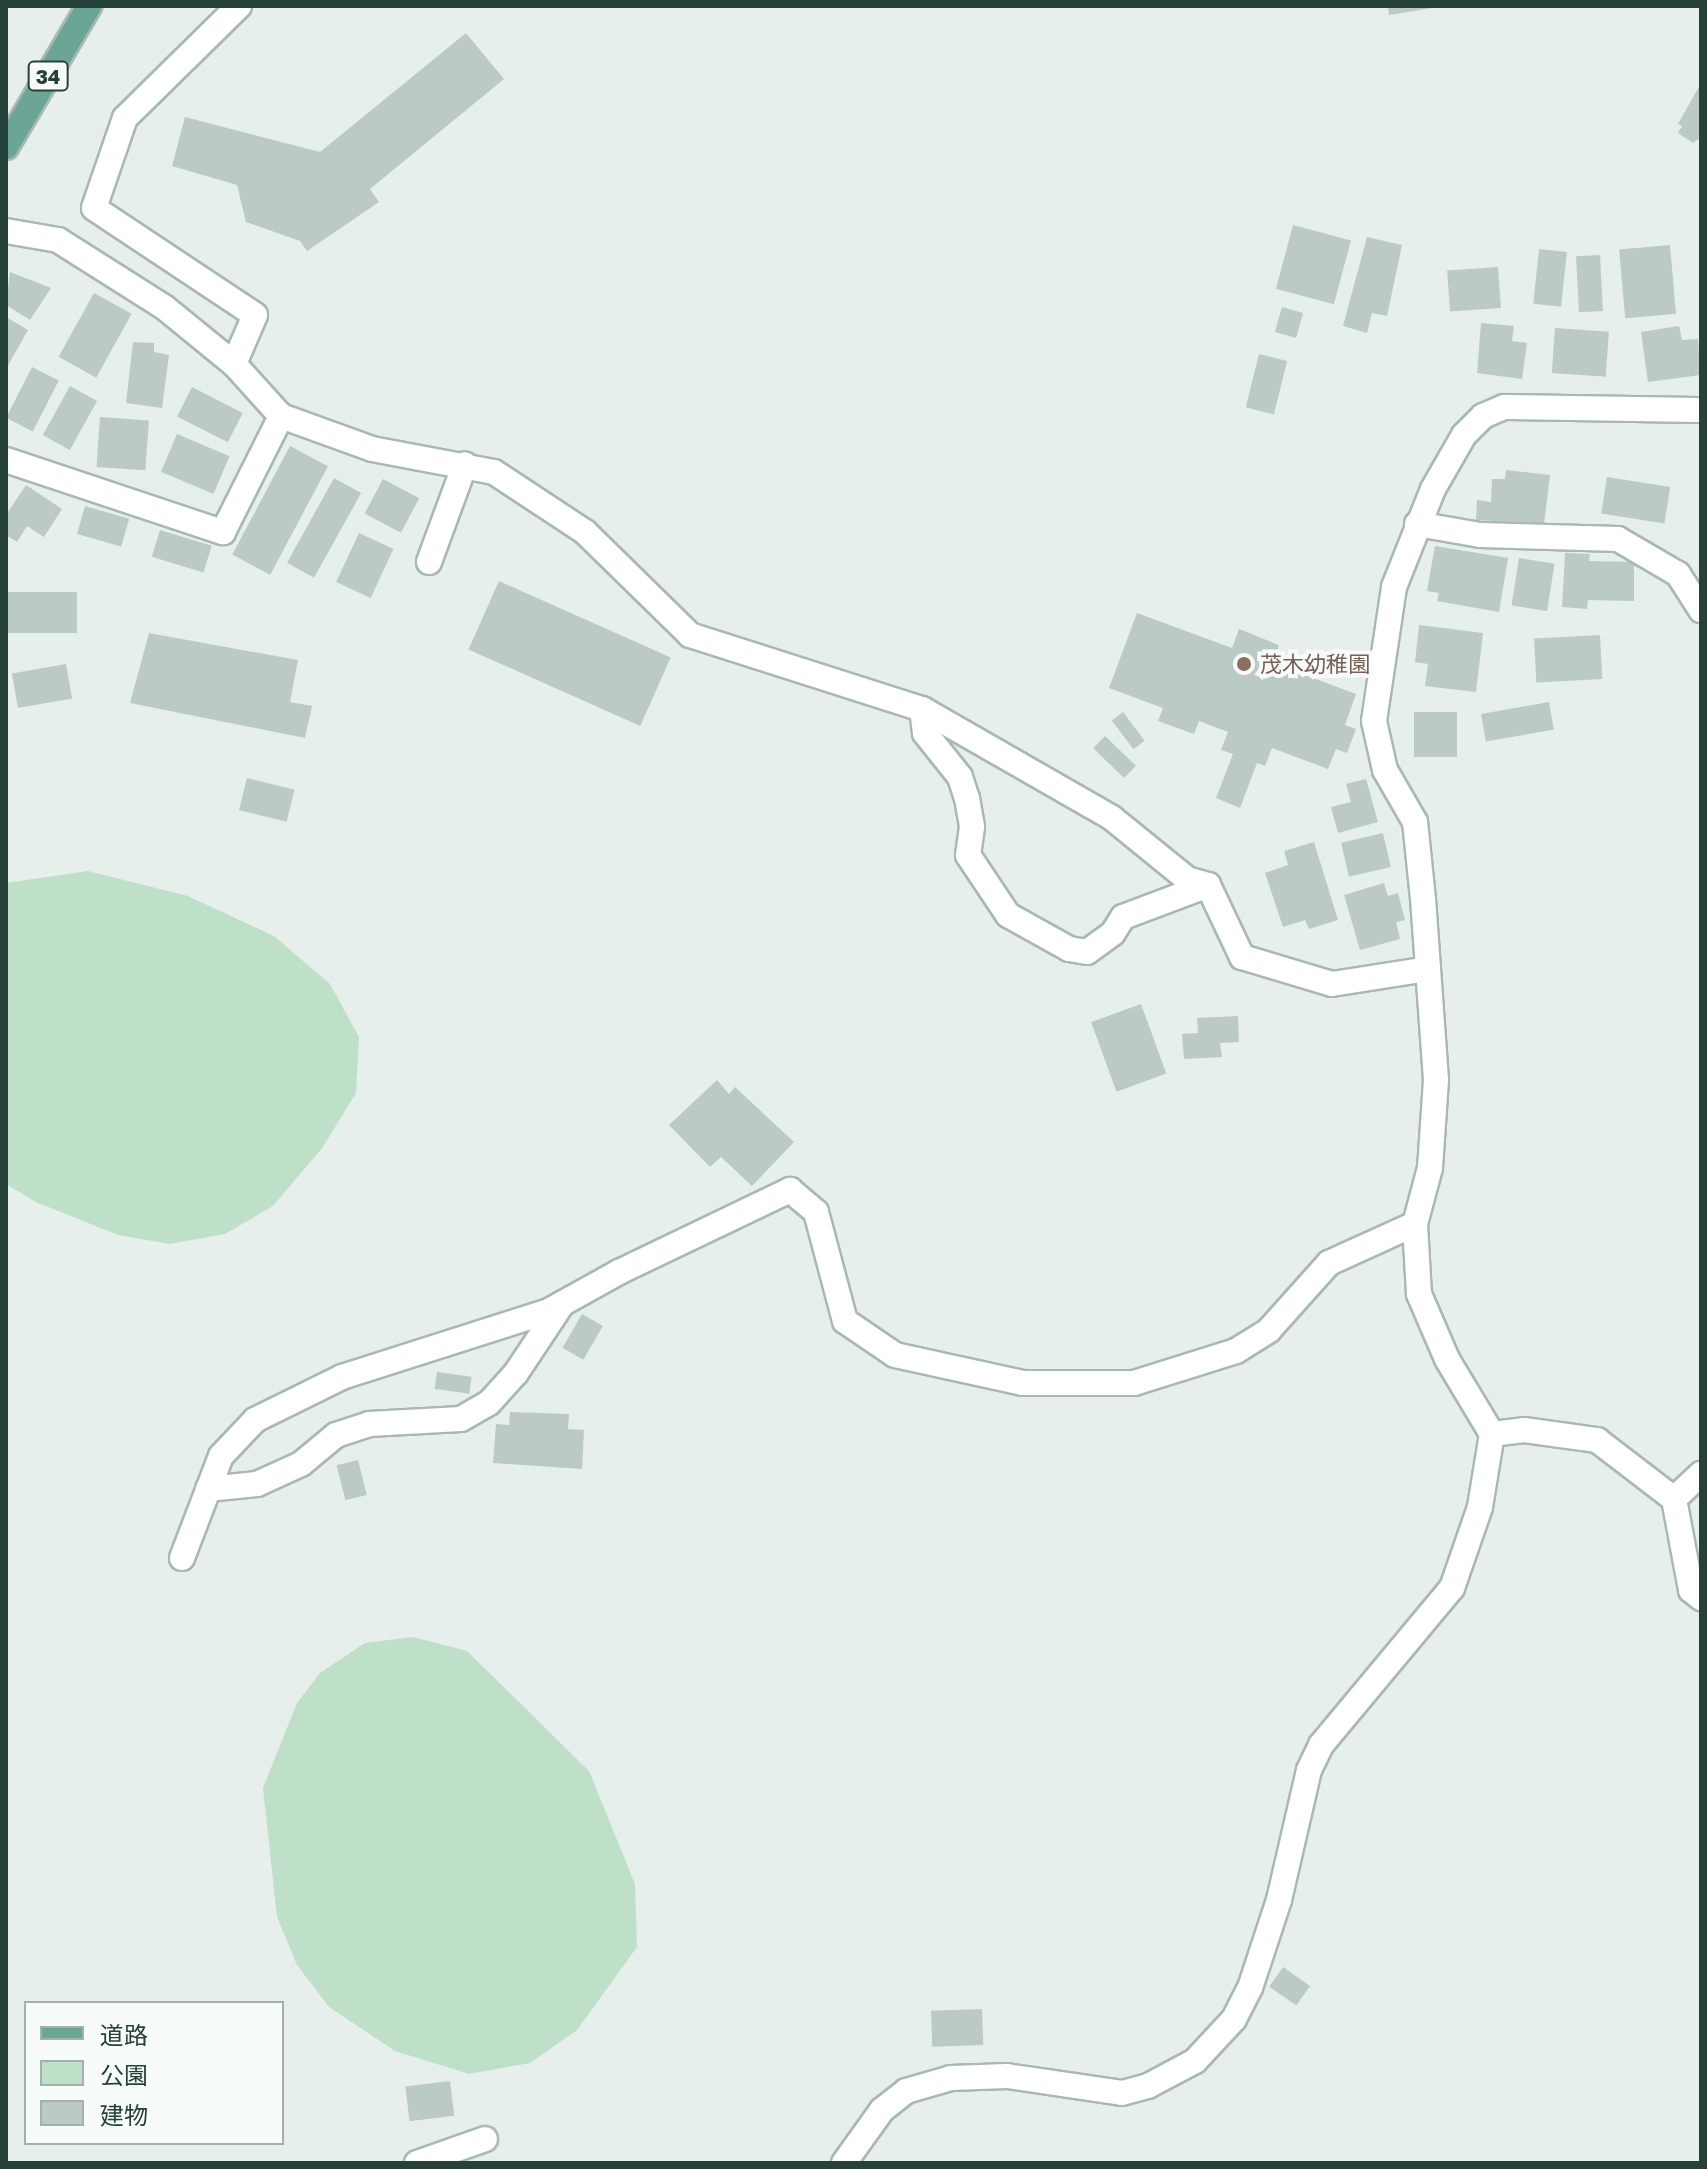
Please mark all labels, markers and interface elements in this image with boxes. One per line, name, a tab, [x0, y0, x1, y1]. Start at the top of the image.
road number: 34	[26, 60, 70, 92]
place label: 茂木幼稚園	[1260, 651, 1370, 677]
marker: 茂木幼稚園	[1235, 655, 1253, 673]
legend	[24, 2001, 284, 2145]
text: 道路	[100, 2020, 148, 2049]
text: 公園	[100, 2060, 148, 2089]
text: 建物	[100, 2100, 148, 2129]

